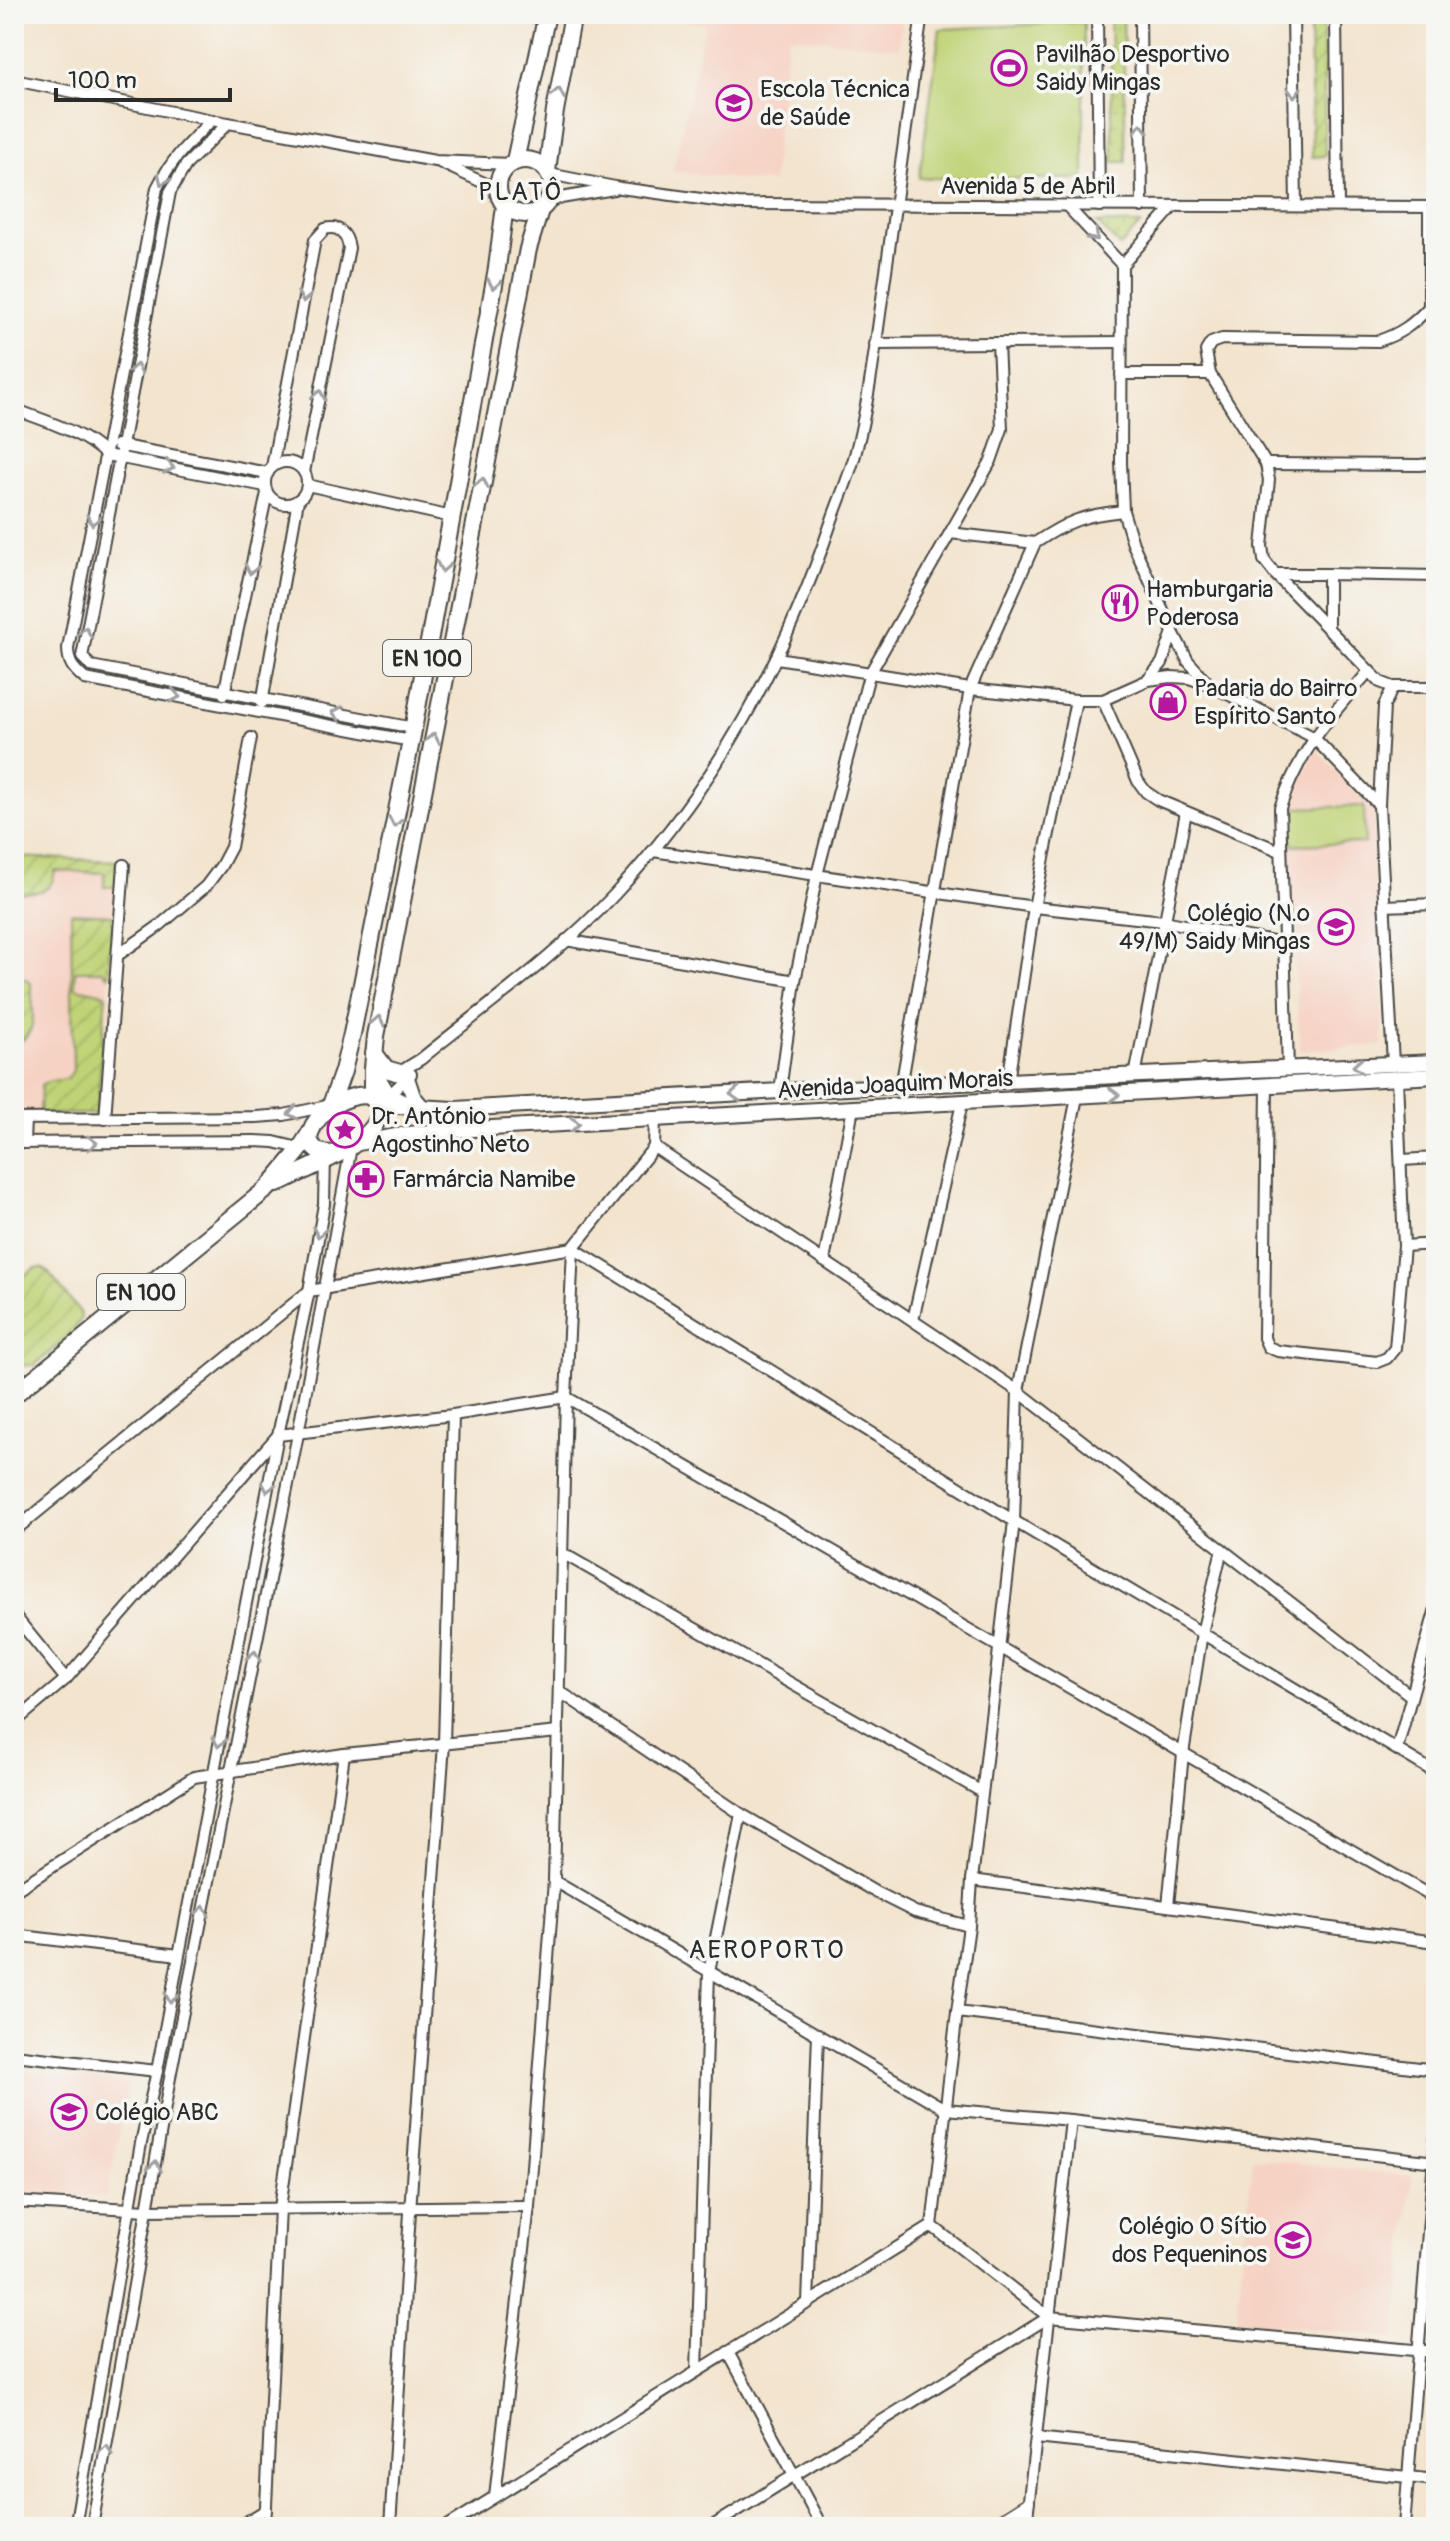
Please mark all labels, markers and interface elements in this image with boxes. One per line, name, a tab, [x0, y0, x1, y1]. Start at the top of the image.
place label: Pavilhão Desportivo Saidy Mingas	[1035, 40, 1230, 97]
sports icon: Pavilhão Desportivo Saidy Mingas	[990, 49, 1028, 87]
scale bar	[56, 52, 230, 102]
text: 100 m	[68, 66, 137, 95]
place label: Escola Técnica de Saúde	[760, 75, 910, 132]
school or university icon: Escola Técnica de Saúde	[715, 84, 753, 122]
one-way arrow	[1285, 86, 1303, 99]
one-way arrow	[549, 87, 566, 100]
one-way arrow	[1132, 122, 1150, 135]
one-way arrow	[157, 171, 173, 186]
street label: Avenida 5 de Abril	[940, 172, 1116, 201]
district label: PLATÔ	[478, 176, 564, 208]
one-way arrow	[1085, 226, 1099, 241]
one-way arrow	[487, 277, 504, 290]
one-way arrow	[296, 290, 313, 304]
one-way arrow	[127, 362, 144, 376]
one-way arrow	[310, 389, 327, 403]
one-way arrow	[161, 458, 175, 475]
one-way arrow	[473, 477, 490, 490]
one-way arrow	[85, 512, 102, 526]
one-way arrow	[436, 560, 453, 574]
one-way arrow	[243, 562, 260, 576]
place label: Hamburgaria Poderosa	[1146, 575, 1273, 632]
restaurant icon: Hamburgaria Poderosa	[1101, 584, 1139, 622]
one-way arrow	[76, 626, 93, 639]
road number: EN 100	[383, 640, 471, 676]
place label: Padaria do Bairro Espírito Santo	[1194, 674, 1358, 731]
shop icon: Padaria do Bairro Espírito Santo	[1149, 683, 1187, 721]
one-way arrow	[168, 686, 182, 703]
one-way arrow	[330, 705, 344, 722]
one-way arrow	[424, 732, 441, 746]
one-way arrow	[387, 816, 404, 829]
place label: Colégio (N.º 49/M) Saidy Mingas	[1119, 899, 1310, 956]
school or university icon: Colégio (N.º 49/M) Saidy Mingas	[1317, 908, 1355, 946]
one-way arrow	[369, 1015, 386, 1028]
one-way arrow	[1351, 1057, 1364, 1074]
street label: Avenida Joaquim Morais	[776, 1064, 1014, 1105]
one-way arrow	[728, 1085, 741, 1102]
one-way arrow	[1108, 1087, 1121, 1104]
place label: Dr. António Agostinho Neto	[371, 1102, 530, 1159]
one-way arrow	[287, 1104, 301, 1121]
place icon: Dr. António Agostinho Neto	[326, 1111, 364, 1149]
one-way arrow	[568, 1116, 581, 1133]
one-way arrow	[86, 1134, 99, 1152]
pharmacy icon: Farmárcia Namibe	[347, 1160, 385, 1198]
place label: Farmárcia Namibe	[392, 1165, 575, 1194]
one-way arrow	[311, 1225, 328, 1239]
road number: EN 100	[97, 1274, 185, 1310]
one-way arrow	[261, 1480, 278, 1494]
one-way arrow	[245, 1650, 262, 1663]
one-way arrow	[211, 1735, 228, 1748]
one-way arrow	[194, 1904, 211, 1918]
district label: AEROPORTO	[689, 1934, 845, 1966]
one-way arrow	[163, 1991, 180, 2004]
school or university icon: Colégio ABC	[50, 2093, 88, 2131]
place label: Colégio ABC	[95, 2098, 219, 2127]
one-way arrow	[145, 2160, 162, 2173]
place label: Colégio O Sítio dos Pequeninos	[1112, 2212, 1267, 2269]
school or university icon: Colégio O Sítio dos Pequeninos	[1274, 2221, 1312, 2259]
one-way arrow	[96, 2443, 113, 2457]

